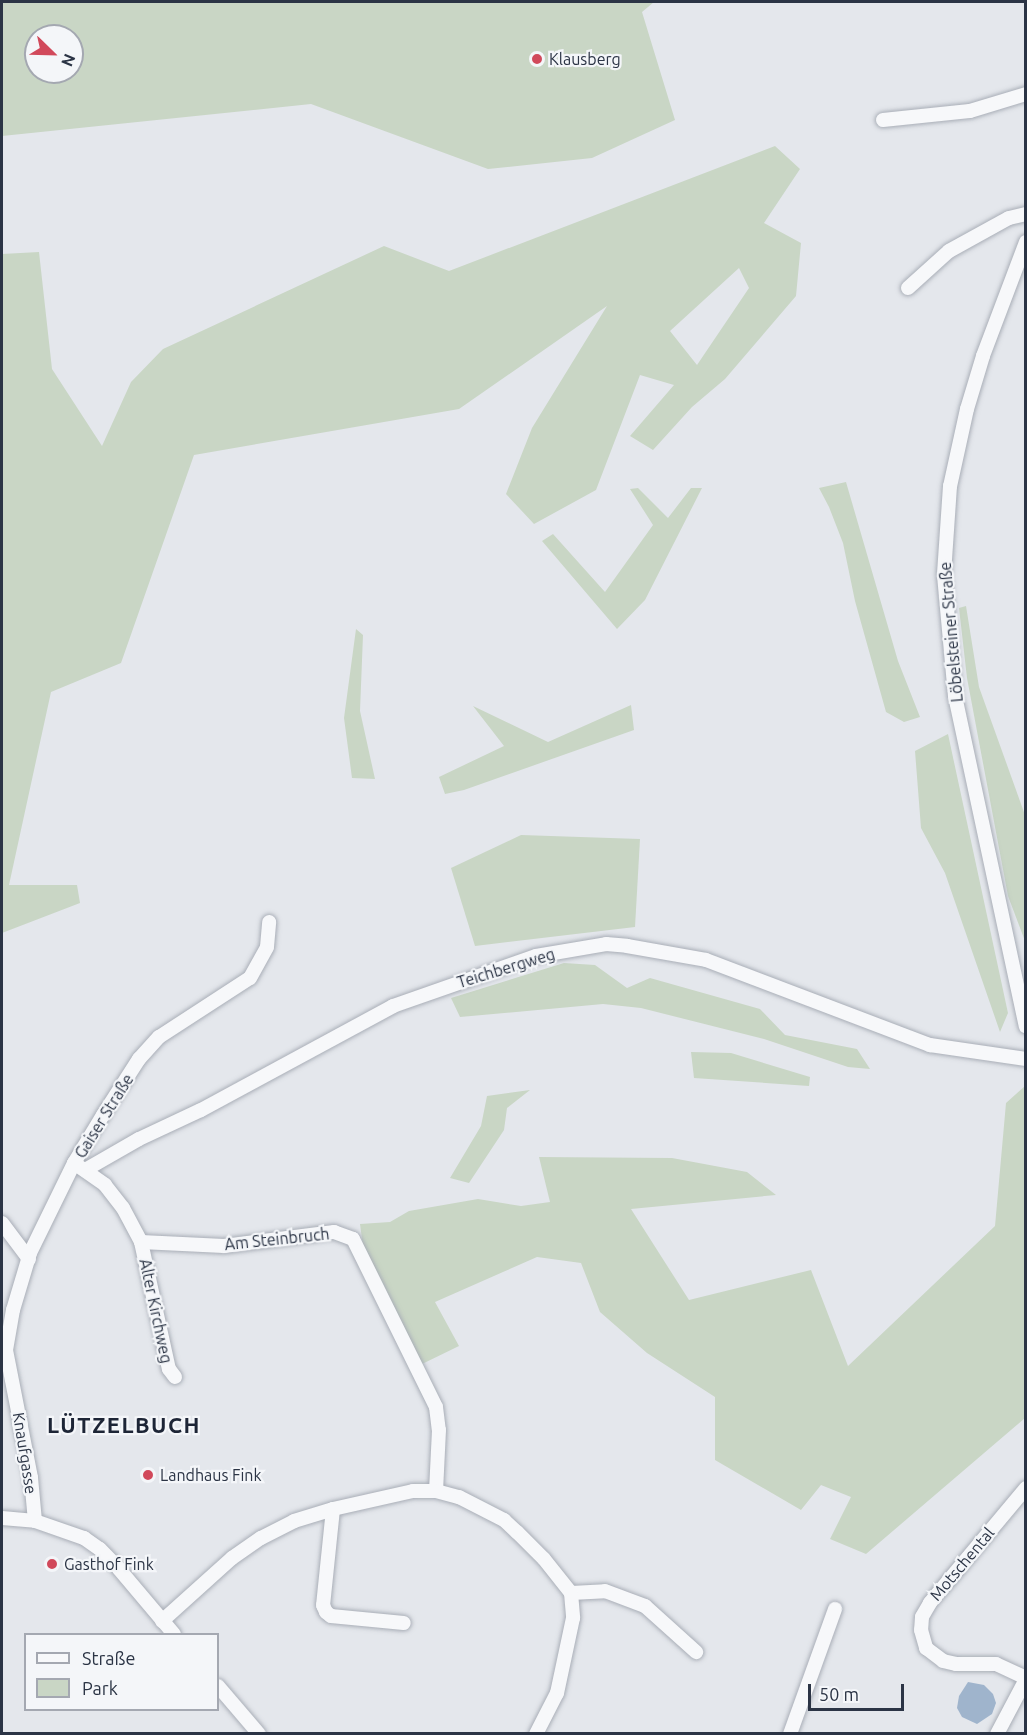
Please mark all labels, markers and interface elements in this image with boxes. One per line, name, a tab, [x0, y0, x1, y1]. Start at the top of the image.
north arrow	[24, 24, 84, 84]
place label: Klausberg	[549, 49, 621, 69]
text: N	[58, 51, 79, 69]
marker: Klausberg	[530, 52, 544, 66]
street label: Löbelsteiner Straße	[935, 561, 967, 703]
street label: Teichbergweg	[455, 944, 557, 992]
street label: Gaiser Straße	[71, 1070, 137, 1162]
street label: Am Steinbruch	[224, 1224, 330, 1254]
street label: Alter Kirchweg	[136, 1257, 176, 1365]
street label: Knaufgasse	[9, 1411, 41, 1495]
district label: LÜTZELBUCH	[47, 1412, 201, 1438]
place label: Landhaus Fink	[160, 1465, 262, 1485]
marker: Landhaus Fink	[141, 1468, 155, 1482]
street label: Motschental	[926, 1523, 998, 1605]
place label: Gasthof Fink	[64, 1554, 154, 1574]
marker: Gasthof Fink	[45, 1557, 59, 1571]
legend	[24, 1633, 219, 1711]
text: Straße	[82, 1648, 135, 1668]
scale bar	[811, 1672, 907, 1710]
text: Park	[82, 1678, 118, 1698]
text: 50 m	[819, 1684, 859, 1704]

